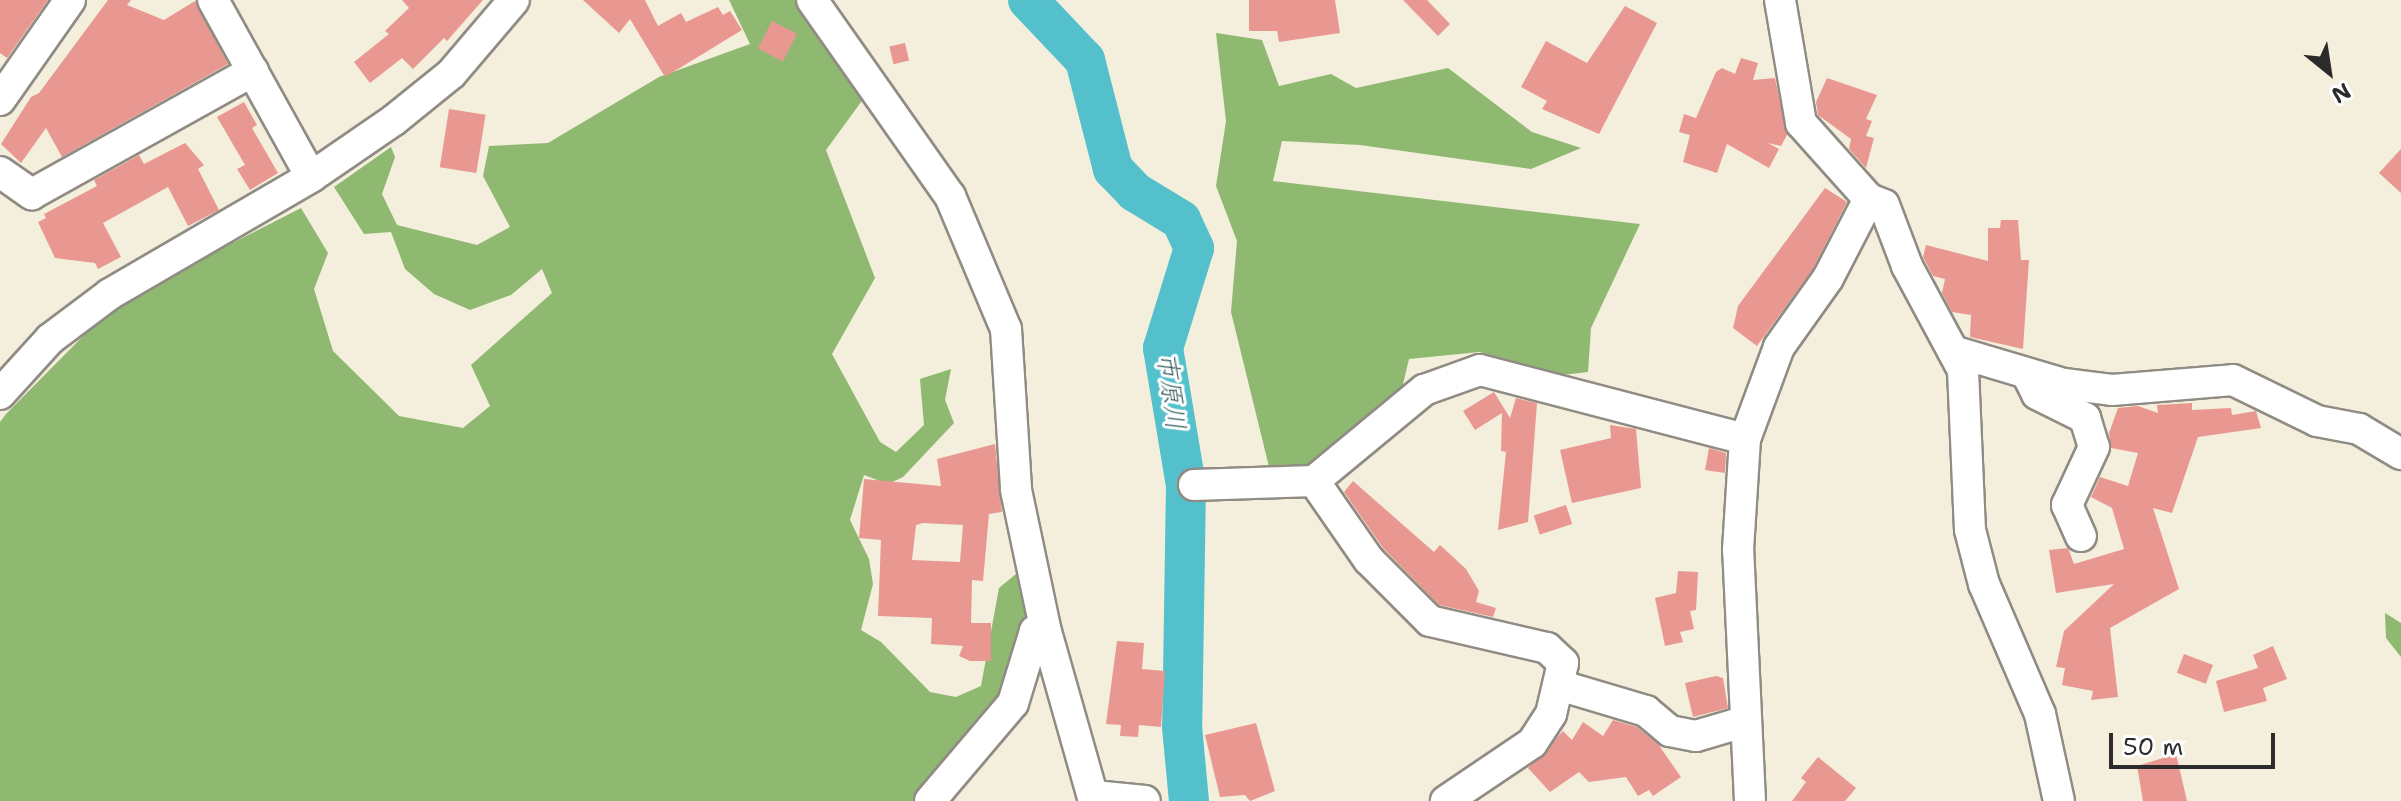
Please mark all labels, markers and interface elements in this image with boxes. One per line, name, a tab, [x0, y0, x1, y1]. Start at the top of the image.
north arrow	[2289, 32, 2369, 112]
text: N	[2326, 76, 2356, 110]
water label: 市原川	[1152, 350, 1192, 432]
scale bar	[2113, 717, 2279, 767]
text: 50 m	[2123, 731, 2183, 763]

